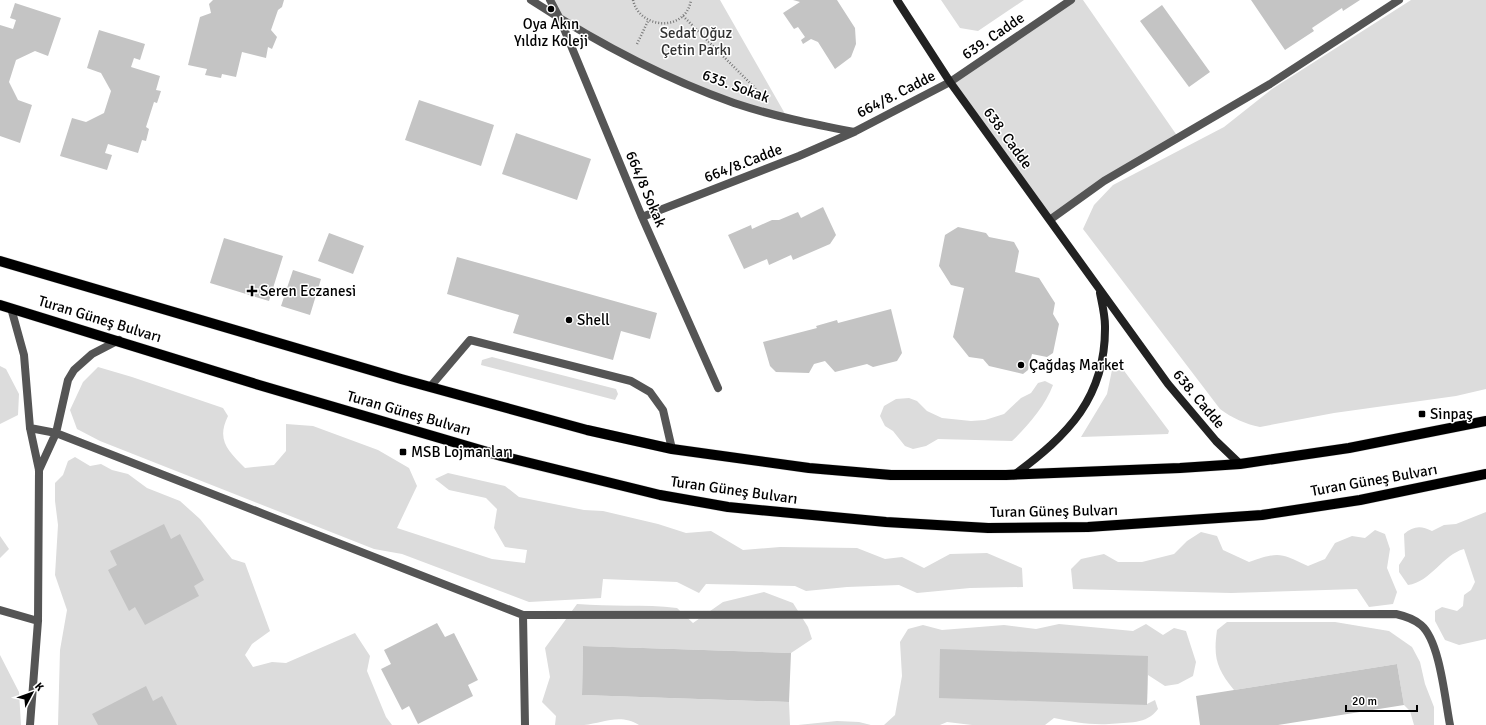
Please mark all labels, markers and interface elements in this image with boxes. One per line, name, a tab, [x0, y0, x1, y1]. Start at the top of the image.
marker: Oya Akın Yıldız Koleji	[546, 4, 556, 14]
street label: 639. Cadde	[958, 9, 1028, 63]
place label: Oya Akın Yıldız Koleji	[514, 15, 588, 50]
park label: Sedat Oğuz Çetin Parkı	[660, 24, 733, 59]
street label: 635. Sokak	[700, 66, 773, 107]
street label: 664/8. Cadde	[854, 66, 938, 122]
street label: 638. Cadde	[980, 104, 1036, 172]
street label: 664/8.Cadde	[701, 140, 785, 186]
street label: 664/8 Sokak	[622, 148, 670, 230]
place label: Seren Eczanesi	[260, 282, 356, 300]
marker: Seren Eczanesi	[247, 286, 257, 296]
street label: Turan Güneş Bulvarı	[36, 292, 164, 346]
place label: Shell	[577, 311, 610, 329]
marker: Shell	[564, 315, 574, 325]
place label: Çağdaş Market	[1029, 356, 1124, 374]
marker: Çağdaş Market	[1016, 360, 1026, 370]
street label: 638. Cadde	[1169, 366, 1229, 432]
street label: Turan Güneş Bulvarı	[345, 387, 473, 439]
place label: Sinpaş	[1430, 405, 1473, 423]
marker: Sinpaş	[1417, 409, 1427, 419]
place label: MSB Lojmanları	[411, 443, 513, 461]
marker: MSB Lojmanları	[398, 447, 408, 457]
street label: Turan Güneş Bulvarı	[1309, 460, 1439, 500]
street label: Turan Güneş Bulvarı	[669, 472, 799, 508]
street label: Turan Güneş Bulvarı	[990, 501, 1118, 521]
north arrow	[12, 673, 52, 713]
text: K	[32, 680, 46, 694]
scale bar	[1346, 687, 1417, 713]
text: 20 m	[1352, 694, 1377, 709]

